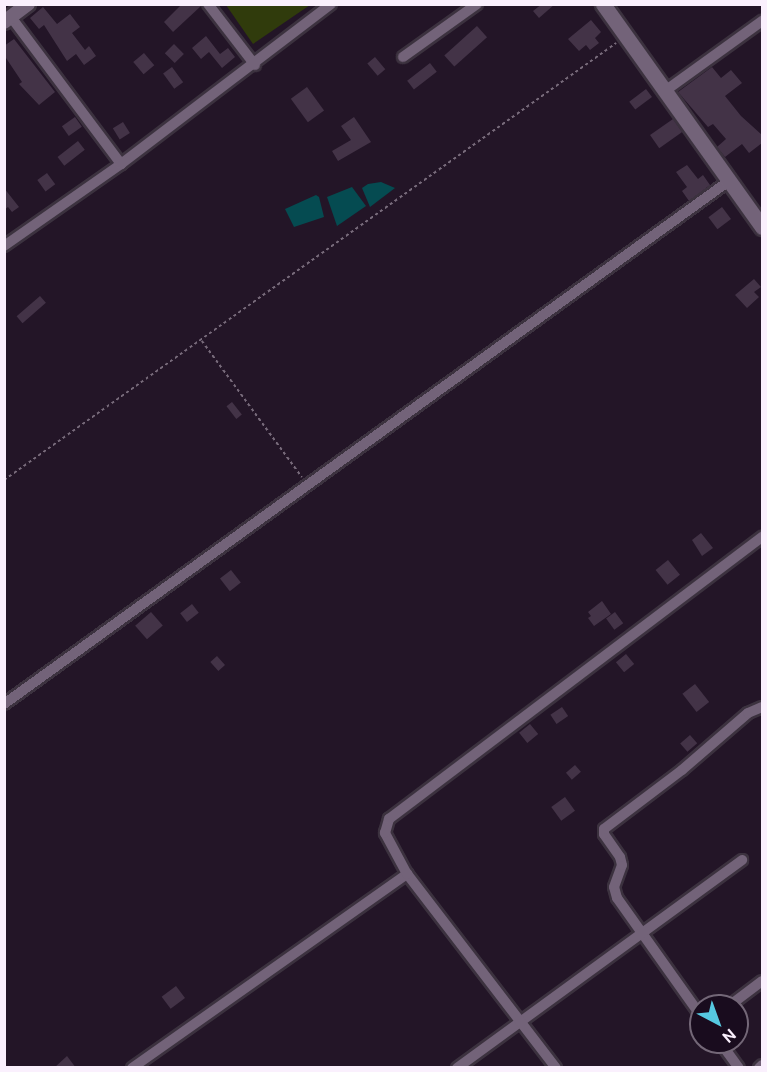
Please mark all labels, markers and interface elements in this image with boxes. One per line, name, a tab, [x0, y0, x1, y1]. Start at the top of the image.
north arrow	[689, 994, 749, 1054]
text: N	[719, 1025, 740, 1047]

